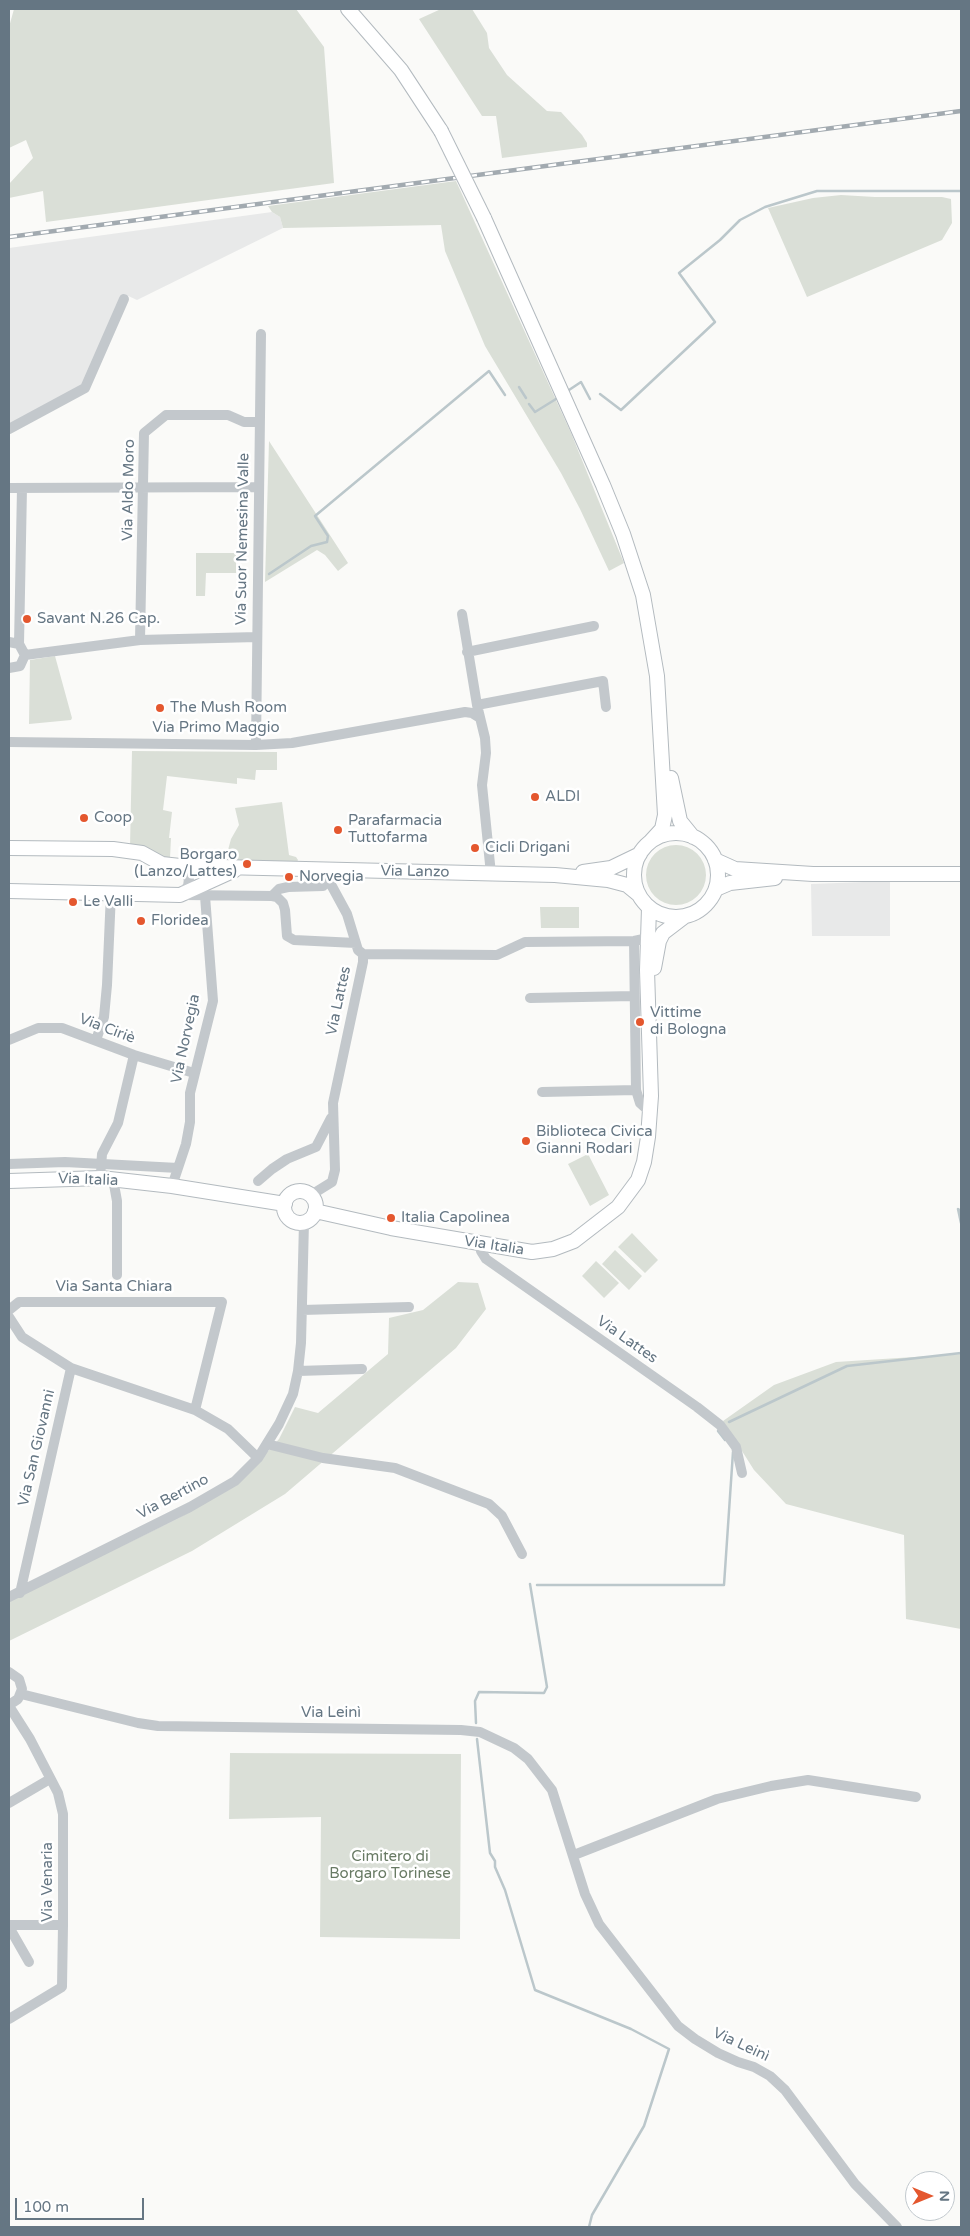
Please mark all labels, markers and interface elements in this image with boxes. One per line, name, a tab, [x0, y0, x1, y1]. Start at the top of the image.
street label: Via Aldo Moro	[119, 439, 139, 541]
street label: Via Suor Nemesina Valle	[232, 453, 254, 625]
place label: Savant N.26 Cap.	[37, 610, 160, 628]
marker: Savant N.26 Cap.	[21, 613, 33, 625]
place label: The Mush Room	[170, 699, 287, 717]
marker: The Mush Room	[154, 702, 166, 714]
street label: Via Primo Maggio	[152, 719, 280, 737]
place label: ALDI	[545, 788, 580, 806]
marker: ALDI	[529, 791, 541, 803]
place label: Coop	[94, 809, 132, 827]
marker: Coop	[78, 812, 90, 824]
place label: Parafarmacia Tuttofarma	[348, 812, 442, 847]
marker: Parafarmacia Tuttofarma	[332, 824, 344, 836]
place label: Cicli Drigani	[485, 839, 570, 857]
marker: Cicli Drigani	[469, 842, 481, 854]
place label: Borgaro (Lanzo/Lattes)	[134, 846, 237, 881]
marker: Borgaro (Lanzo/Lattes)	[241, 858, 253, 870]
street label: Via Lanzo	[380, 862, 450, 882]
place label: Norvegia	[299, 868, 364, 886]
marker: Norvegia	[283, 871, 295, 883]
place label: Le Valli	[83, 893, 133, 911]
marker: Le Valli	[67, 896, 79, 908]
place label: Floridea	[151, 912, 209, 930]
marker: Floridea	[135, 915, 147, 927]
street label: Via Lattes	[323, 965, 355, 1037]
street label: Via Norvegia	[168, 993, 204, 1085]
place label: Vittime di Bologna	[650, 1004, 726, 1039]
street label: Via Ciriè	[76, 1010, 138, 1048]
marker: Vittime di Bologna	[634, 1016, 646, 1028]
place label: Biblioteca Civica Gianni Rodari	[536, 1123, 653, 1158]
marker: Biblioteca Civica Gianni Rodari	[520, 1135, 532, 1147]
street label: Via Italia	[57, 1170, 119, 1190]
place label: Italia Capolinea	[401, 1209, 510, 1227]
marker: Italia Capolinea	[385, 1212, 397, 1224]
street label: Via Italia	[463, 1232, 525, 1260]
street label: Via Santa Chiara	[56, 1278, 172, 1296]
street label: Via Lattes	[593, 1312, 661, 1368]
street label: Via San Giovanni	[15, 1388, 59, 1508]
street label: Via Bertino	[134, 1471, 212, 1523]
street label: Via Leinì	[301, 1704, 361, 1722]
street label: Via Venaria	[39, 1842, 57, 1922]
park label: Cimitero di Borgaro Torinese	[329, 1848, 451, 1883]
street label: Via Leinì	[710, 2024, 772, 2066]
north arrow	[905, 2171, 955, 2221]
scale bar	[18, 2188, 146, 2220]
text: N	[936, 2190, 953, 2202]
text: 100 m	[23, 2198, 69, 2216]

